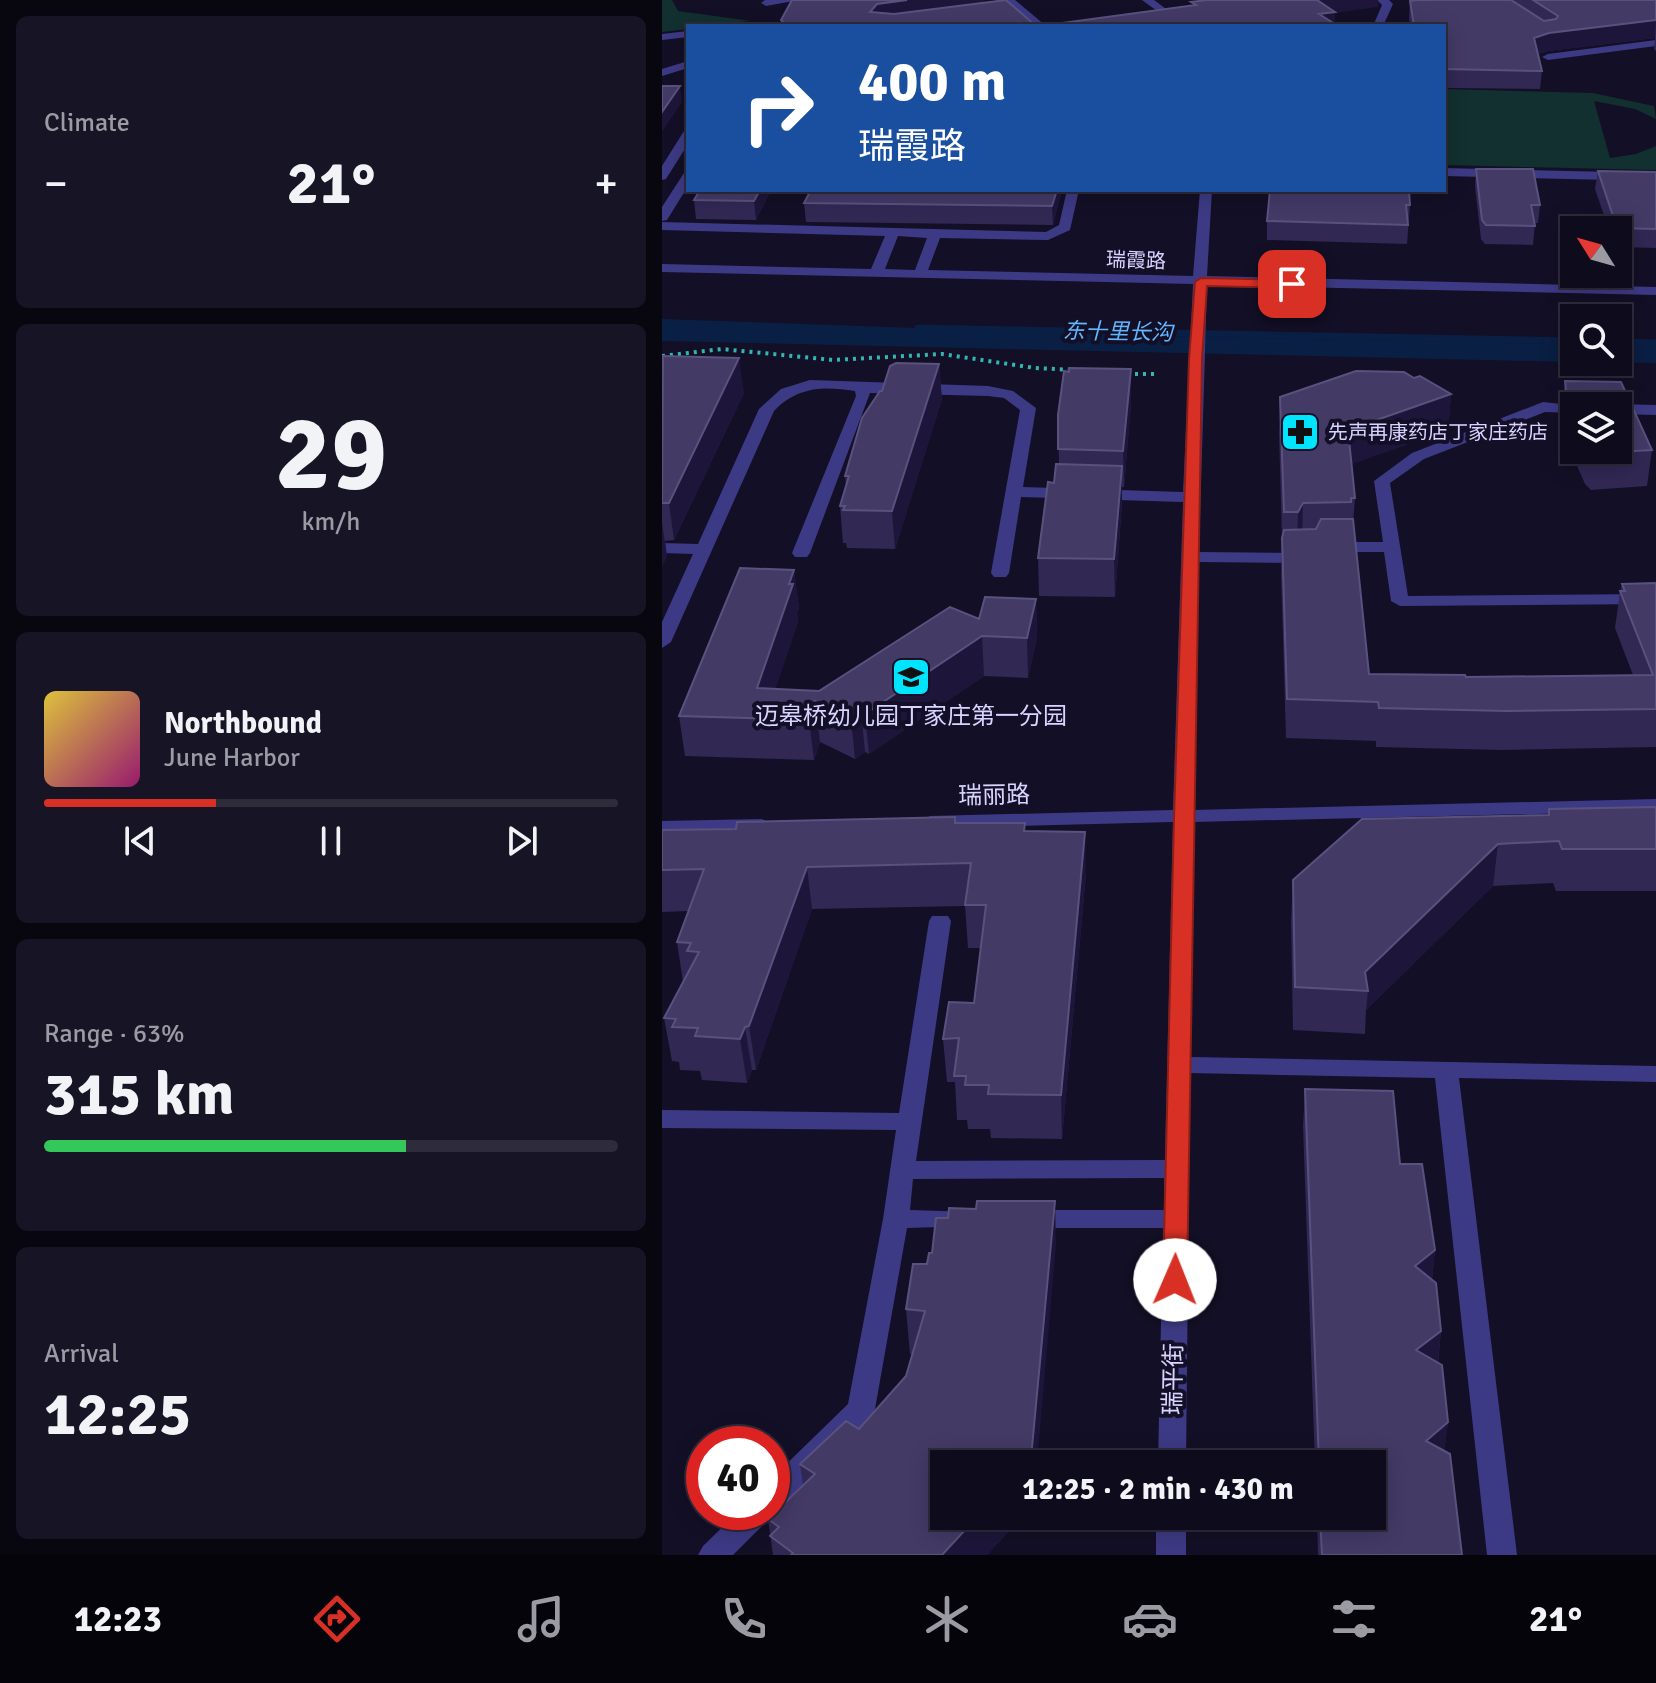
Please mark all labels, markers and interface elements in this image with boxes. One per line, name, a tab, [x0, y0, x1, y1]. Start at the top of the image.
text: 400 m	[858, 47, 1006, 116]
icon: right	[726, 56, 830, 160]
text: Climate	[44, 107, 130, 139]
text: 瑞霞路	[858, 124, 966, 169]
text: 21°	[287, 147, 375, 221]
text: −	[44, 157, 68, 211]
text: +	[594, 157, 618, 211]
north arrow	[1560, 216, 1632, 288]
map controls	[1560, 216, 1632, 464]
street label: 瑞霞路	[1106, 247, 1166, 274]
pin	[1258, 250, 1326, 318]
icon: arrive	[1270, 262, 1314, 306]
button: search	[1560, 304, 1632, 376]
water label: 东十里长沟	[1063, 317, 1175, 346]
text: 29	[275, 390, 387, 518]
button: layers	[1560, 392, 1632, 464]
pharmacy icon: 先声再康药店丁家庄药店	[1279, 411, 1321, 453]
place label: 先声再康药店丁家庄药店	[1328, 420, 1548, 445]
text: km/h	[302, 506, 360, 538]
school or university icon: 迈皋桥幼儿园丁家庄第一分园	[890, 656, 932, 698]
place label: 迈皋桥幼儿园丁家庄第一分园	[755, 701, 1067, 731]
text: Northbound	[164, 705, 322, 742]
text: June Harbor	[164, 742, 300, 774]
street label: 瑞丽路	[958, 779, 1030, 811]
icon: previous	[118, 819, 162, 863]
icon: pause	[309, 819, 353, 863]
icon: next	[500, 819, 544, 863]
text: Range · 63%	[44, 1018, 185, 1050]
text: 315 km	[44, 1058, 234, 1132]
position arrow	[1133, 1238, 1217, 1322]
text: Arrival	[44, 1338, 119, 1370]
street label: 瑞平街	[1157, 1343, 1189, 1415]
text: 12:25	[44, 1378, 191, 1452]
speed limit sign: 40	[686, 1426, 790, 1530]
text: 12:25 · 2 min · 430 m	[1022, 1471, 1294, 1508]
icon: directions	[309, 1591, 365, 1647]
icon: music	[513, 1591, 569, 1647]
icon: phone	[716, 1591, 772, 1647]
icon: climate	[919, 1591, 975, 1647]
icon: car	[1122, 1591, 1178, 1647]
icon: filters	[1326, 1591, 1382, 1647]
text: 12:23	[74, 1597, 162, 1642]
text: 21°	[1529, 1597, 1582, 1642]

